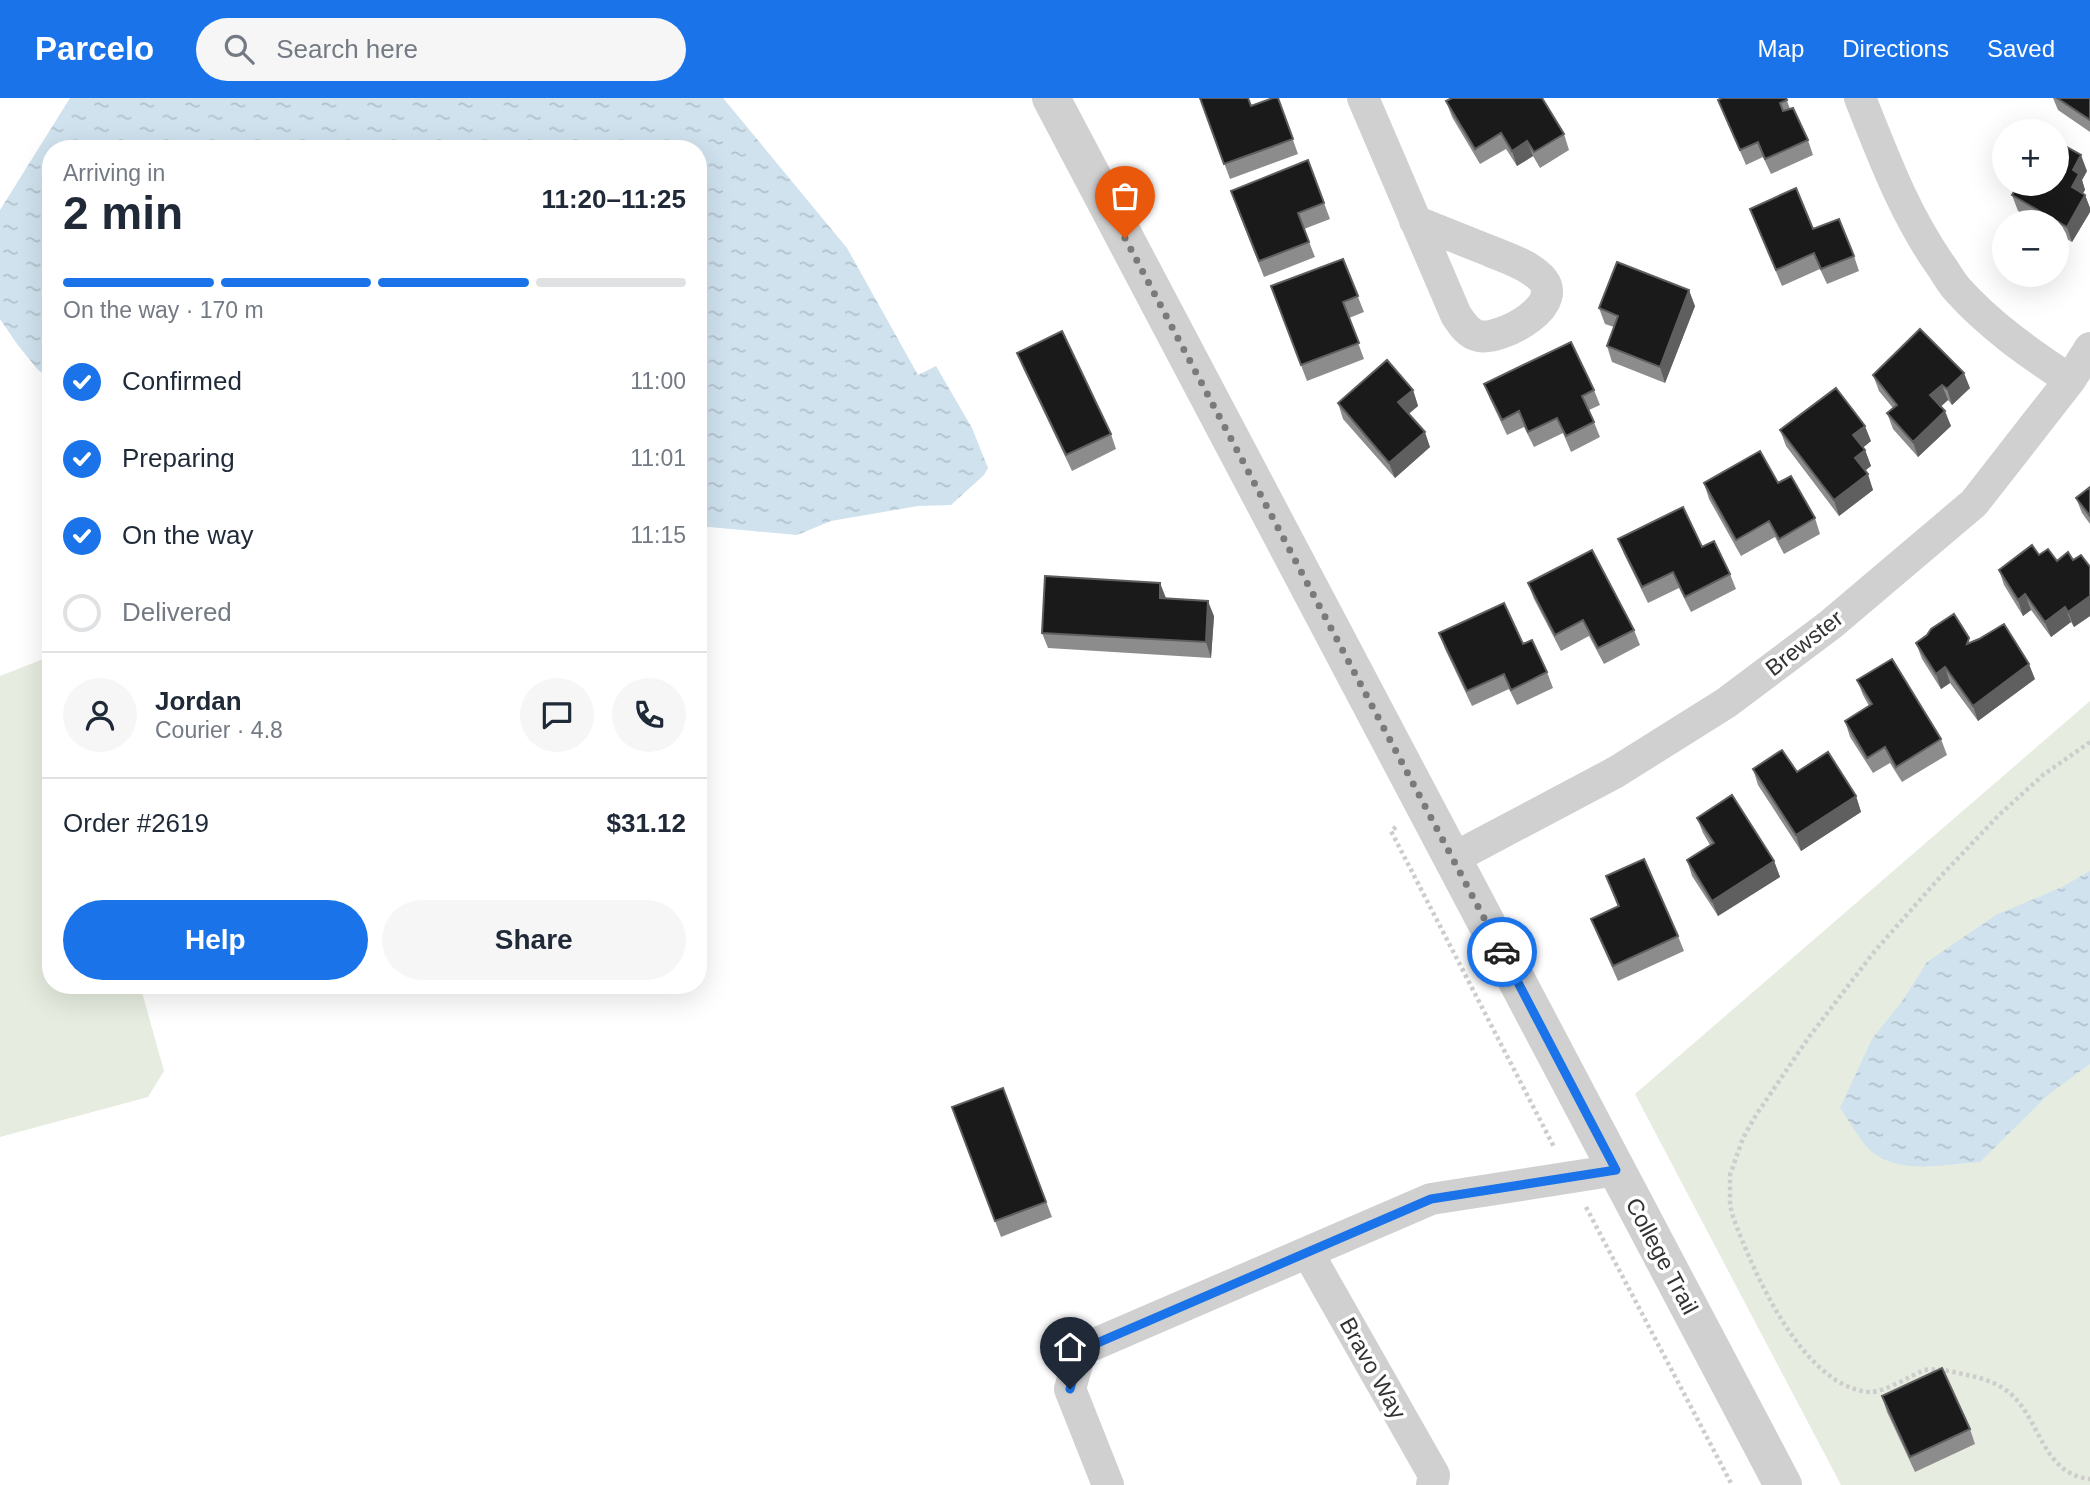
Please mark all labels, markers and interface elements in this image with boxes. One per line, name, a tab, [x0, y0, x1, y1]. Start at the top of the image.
search box	[196, 18, 686, 81]
text: Parcelo	[35, 30, 154, 67]
icon: search	[220, 30, 258, 68]
text: Search here	[276, 34, 418, 64]
text: Map	[1758, 35, 1804, 62]
text: Directions	[1842, 35, 1949, 62]
text: Saved	[1987, 35, 2055, 62]
map controls	[1992, 119, 2069, 287]
button: +	[1992, 119, 2069, 196]
text: Arriving in	[63, 160, 165, 186]
pin	[1095, 166, 1155, 238]
icon: bag	[1106, 177, 1144, 215]
text: 11:20–11:25	[541, 184, 686, 214]
text: 2 min	[63, 187, 183, 239]
button: −	[1992, 210, 2069, 287]
text: On the way · 170 m	[63, 297, 264, 323]
icon: check	[63, 363, 101, 401]
text: Confirmed	[122, 366, 242, 396]
text: 11:00	[630, 368, 686, 394]
icon: check	[63, 440, 101, 478]
text: Preparing	[122, 443, 235, 473]
text: 11:01	[630, 445, 686, 471]
icon: check	[63, 517, 101, 555]
text: On the way	[122, 520, 254, 550]
text: 11:15	[630, 522, 686, 548]
text: Delivered	[122, 597, 232, 627]
street label: Brewster	[1760, 605, 1848, 681]
button: person	[63, 678, 137, 752]
button: chat	[520, 678, 594, 752]
button: phone	[612, 678, 686, 752]
text: Jordan	[155, 686, 242, 716]
text: Courier · 4.8	[155, 717, 283, 743]
text: Order #2619	[63, 808, 209, 838]
text: $31.12	[606, 808, 686, 838]
button: Help	[63, 900, 368, 980]
button: Share	[382, 900, 686, 980]
courier	[1467, 917, 1537, 987]
icon: car	[1483, 933, 1521, 971]
street label: College Trail	[1621, 1193, 1703, 1319]
street label: Bravo Way	[1335, 1313, 1412, 1424]
pin	[1040, 1317, 1100, 1389]
icon: home	[1051, 1328, 1089, 1366]

